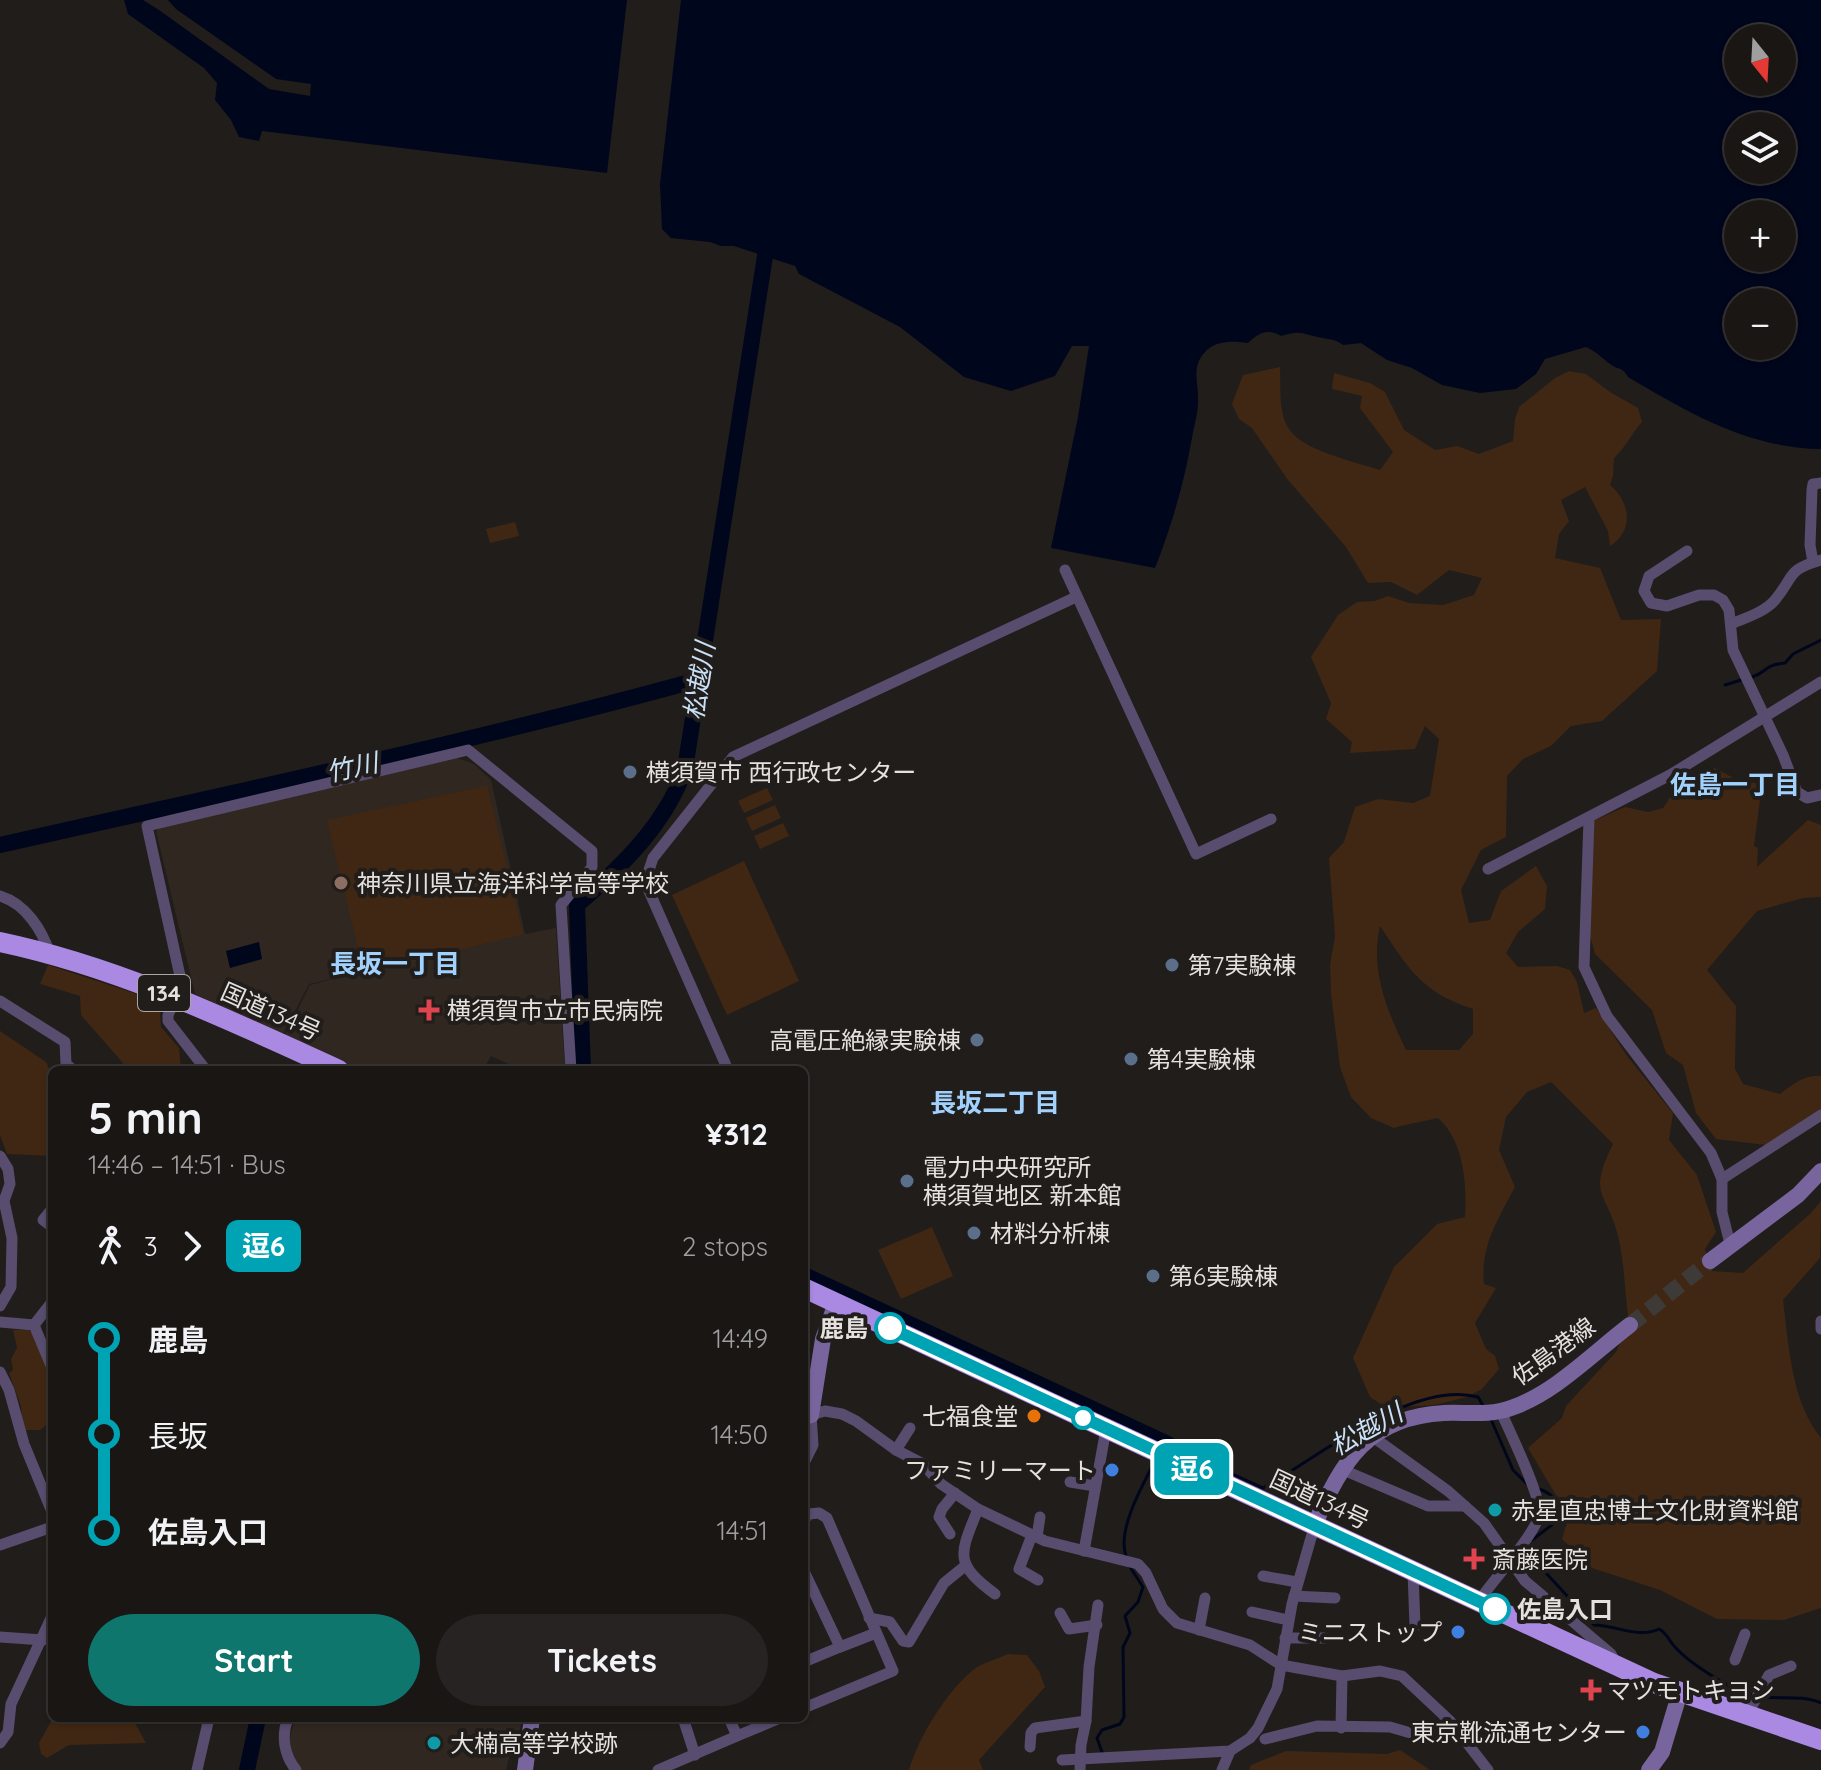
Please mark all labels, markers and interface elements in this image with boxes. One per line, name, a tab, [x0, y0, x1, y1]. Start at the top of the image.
north arrow	[1724, 24, 1796, 96]
map controls	[1724, 24, 1796, 360]
button: layers	[1724, 112, 1796, 184]
button: +	[1724, 200, 1796, 272]
button: −	[1724, 288, 1796, 360]
water label: 松越川	[677, 637, 722, 722]
water label: 竹川	[323, 745, 384, 789]
place label: 横須賀市 西行政センター	[646, 757, 917, 787]
marker: 横須賀市 西行政センター	[621, 763, 639, 781]
district label: 佐島一丁目	[1670, 768, 1800, 801]
place label: 神奈川県立海洋科学高等学校	[357, 868, 669, 898]
marker: 神奈川県立海洋科学高等学校	[332, 874, 350, 892]
district label: 長坂一丁目	[330, 947, 460, 980]
place label: 第7実験棟	[1188, 950, 1296, 980]
marker: 第7実験棟	[1163, 956, 1181, 974]
road number: 134	[138, 975, 190, 1011]
street label: 国道134号	[216, 976, 326, 1046]
place label: 横須賀市立市民病院	[447, 995, 663, 1025]
marker: 横須賀市立市民病院	[418, 999, 440, 1021]
place label: 高電圧絶縁実験棟	[769, 1025, 961, 1055]
marker: 高電圧絶縁実験棟	[968, 1031, 986, 1049]
place label: 第4実験棟	[1147, 1044, 1256, 1074]
marker: 第4実験棟	[1122, 1050, 1140, 1068]
district label: 長坂二丁目	[930, 1086, 1060, 1119]
text: 5 min	[88, 1090, 203, 1145]
text: ¥312	[705, 1115, 768, 1153]
text: 14:46 – 14:51 · Bus	[88, 1148, 286, 1181]
place label: 電力中央研究所 横須賀地区 新本館	[923, 1152, 1122, 1210]
marker: 電力中央研究所 横須賀地区 新本館	[898, 1172, 916, 1190]
place label: 材料分析棟	[990, 1218, 1110, 1248]
icon: walk	[88, 1224, 132, 1268]
icon: forward	[170, 1224, 214, 1268]
marker: 材料分析棟	[965, 1224, 983, 1242]
text: 逗6	[242, 1228, 285, 1263]
text: 3	[144, 1230, 158, 1263]
text: 2 stops	[682, 1230, 768, 1263]
place label: 第6実験棟	[1169, 1261, 1278, 1291]
marker: 第6実験棟	[1144, 1267, 1162, 1285]
street label: 佐島港線	[1505, 1311, 1601, 1391]
place label: 鹿島	[820, 1313, 868, 1343]
marker: 鹿島	[875, 1313, 905, 1343]
text: 鹿島	[148, 1321, 208, 1359]
text: 14:49	[713, 1322, 768, 1355]
water label: 松越川	[1324, 1394, 1411, 1462]
place label: 七福食堂	[922, 1401, 1018, 1431]
marker: 七福食堂	[1025, 1407, 1043, 1425]
unlabelled marker	[1072, 1407, 1094, 1429]
text: 長坂	[148, 1417, 208, 1455]
text: 14:50	[711, 1418, 768, 1451]
line badge: 逗6	[1156, 1443, 1228, 1495]
text: 逗6	[1170, 1451, 1214, 1486]
place label: ファミリーマート	[904, 1455, 1096, 1485]
marker: ファミリーマート	[1103, 1461, 1121, 1479]
street label: 国道134号	[1266, 1463, 1374, 1535]
place label: 赤星直忠博士文化財資料館	[1511, 1495, 1799, 1525]
marker: 赤星直忠博士文化財資料館	[1486, 1501, 1504, 1519]
text: 佐島入口	[148, 1513, 268, 1551]
text: 14:51	[716, 1514, 768, 1547]
place label: 斎藤医院	[1492, 1544, 1588, 1574]
marker: 斎藤医院	[1463, 1548, 1485, 1570]
marker: 佐島入口	[1480, 1594, 1510, 1624]
place label: 佐島入口	[1517, 1594, 1613, 1624]
button: Start	[88, 1614, 420, 1706]
button: Tickets	[436, 1614, 768, 1706]
place label: ミニストップ	[1298, 1617, 1442, 1647]
marker: ミニストップ	[1449, 1623, 1467, 1641]
place label: マツモトキヨシ	[1607, 1675, 1775, 1705]
marker: マツモトキヨシ	[1582, 1681, 1600, 1699]
place label: 東京靴流通センター	[1411, 1717, 1627, 1747]
marker: 東京靴流通センター	[1634, 1723, 1652, 1741]
place label: 大楠高等学校跡	[450, 1728, 618, 1758]
marker: 大楠高等学校跡	[425, 1734, 443, 1752]

